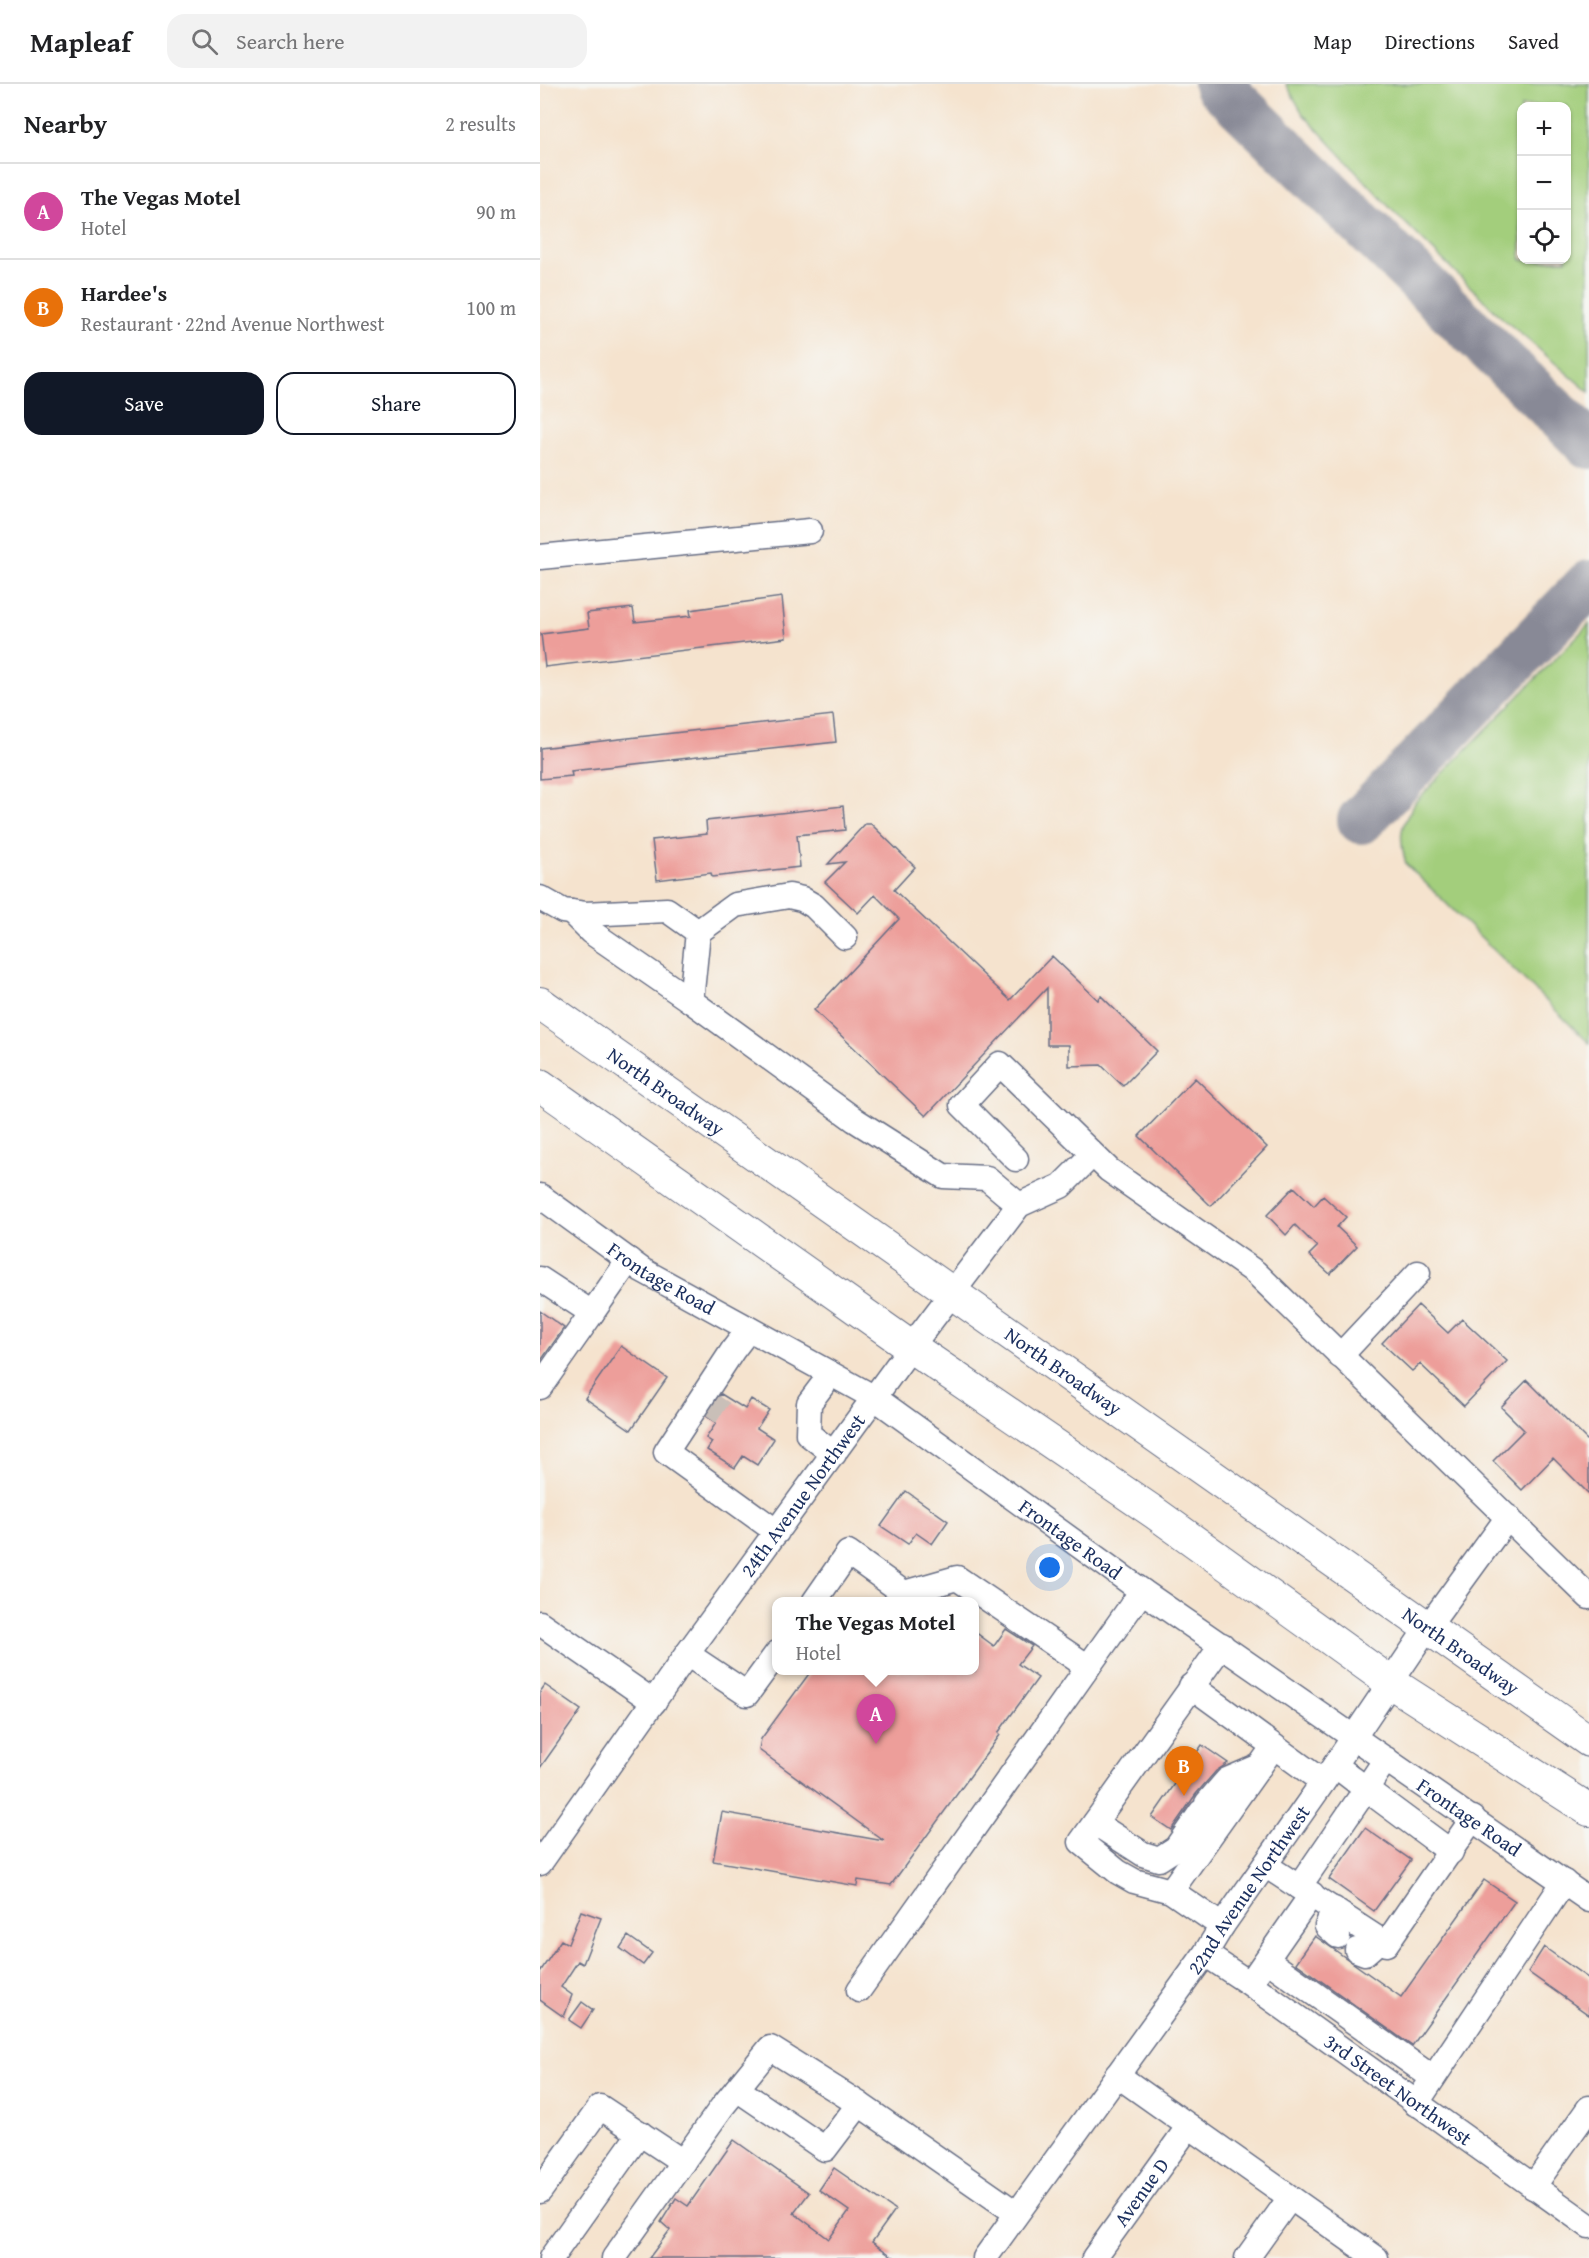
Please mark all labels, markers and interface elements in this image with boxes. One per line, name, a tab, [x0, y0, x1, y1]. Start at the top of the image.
search box	[167, 14, 587, 68]
text: Mapleaf	[30, 21, 131, 62]
icon: search	[188, 25, 221, 58]
text: Search here	[236, 25, 345, 57]
text: Map	[1313, 26, 1352, 57]
text: Directions	[1385, 26, 1475, 57]
text: Saved	[1508, 26, 1559, 57]
map controls	[1517, 102, 1571, 264]
button: +	[1517, 102, 1571, 156]
text: Nearby	[24, 104, 107, 143]
text: 2 results	[445, 109, 516, 138]
button: −	[1517, 156, 1571, 210]
text: The Vegas Motel	[81, 181, 241, 213]
text: A	[37, 197, 50, 226]
text: 90 m	[476, 197, 516, 226]
button: locate	[1517, 210, 1571, 264]
text: Hotel	[81, 213, 127, 242]
text: Hardee's	[81, 277, 167, 309]
text: B	[37, 293, 50, 322]
text: 100 m	[466, 293, 516, 322]
text: Restaurant · 22nd Avenue Northwest	[81, 309, 385, 338]
button: Save	[24, 372, 264, 435]
button: Share	[276, 372, 516, 435]
street label: North Broadway	[602, 1040, 731, 1143]
street label: Frontage Road	[602, 1235, 721, 1322]
street label: North Broadway	[999, 1320, 1128, 1422]
street label: 24th Avenue Northwest	[733, 1407, 872, 1583]
street label: Frontage Road	[1013, 1492, 1129, 1586]
your location	[1035, 1553, 1064, 1582]
popup	[772, 1597, 979, 1675]
street label: North Broadway	[1397, 1599, 1526, 1702]
text: The Vegas Motel	[796, 1606, 955, 1638]
text: Hotel	[796, 1638, 841, 1667]
pin: A	[856, 1694, 896, 1744]
pin: B	[1164, 1746, 1204, 1796]
street label: Frontage Road	[1411, 1770, 1528, 1863]
street label: 22nd Avenue Northwest	[1180, 1799, 1317, 1980]
street label: 3rd Street Northwest	[1318, 2026, 1478, 2152]
street label: Avenue D	[1106, 2152, 1175, 2232]

